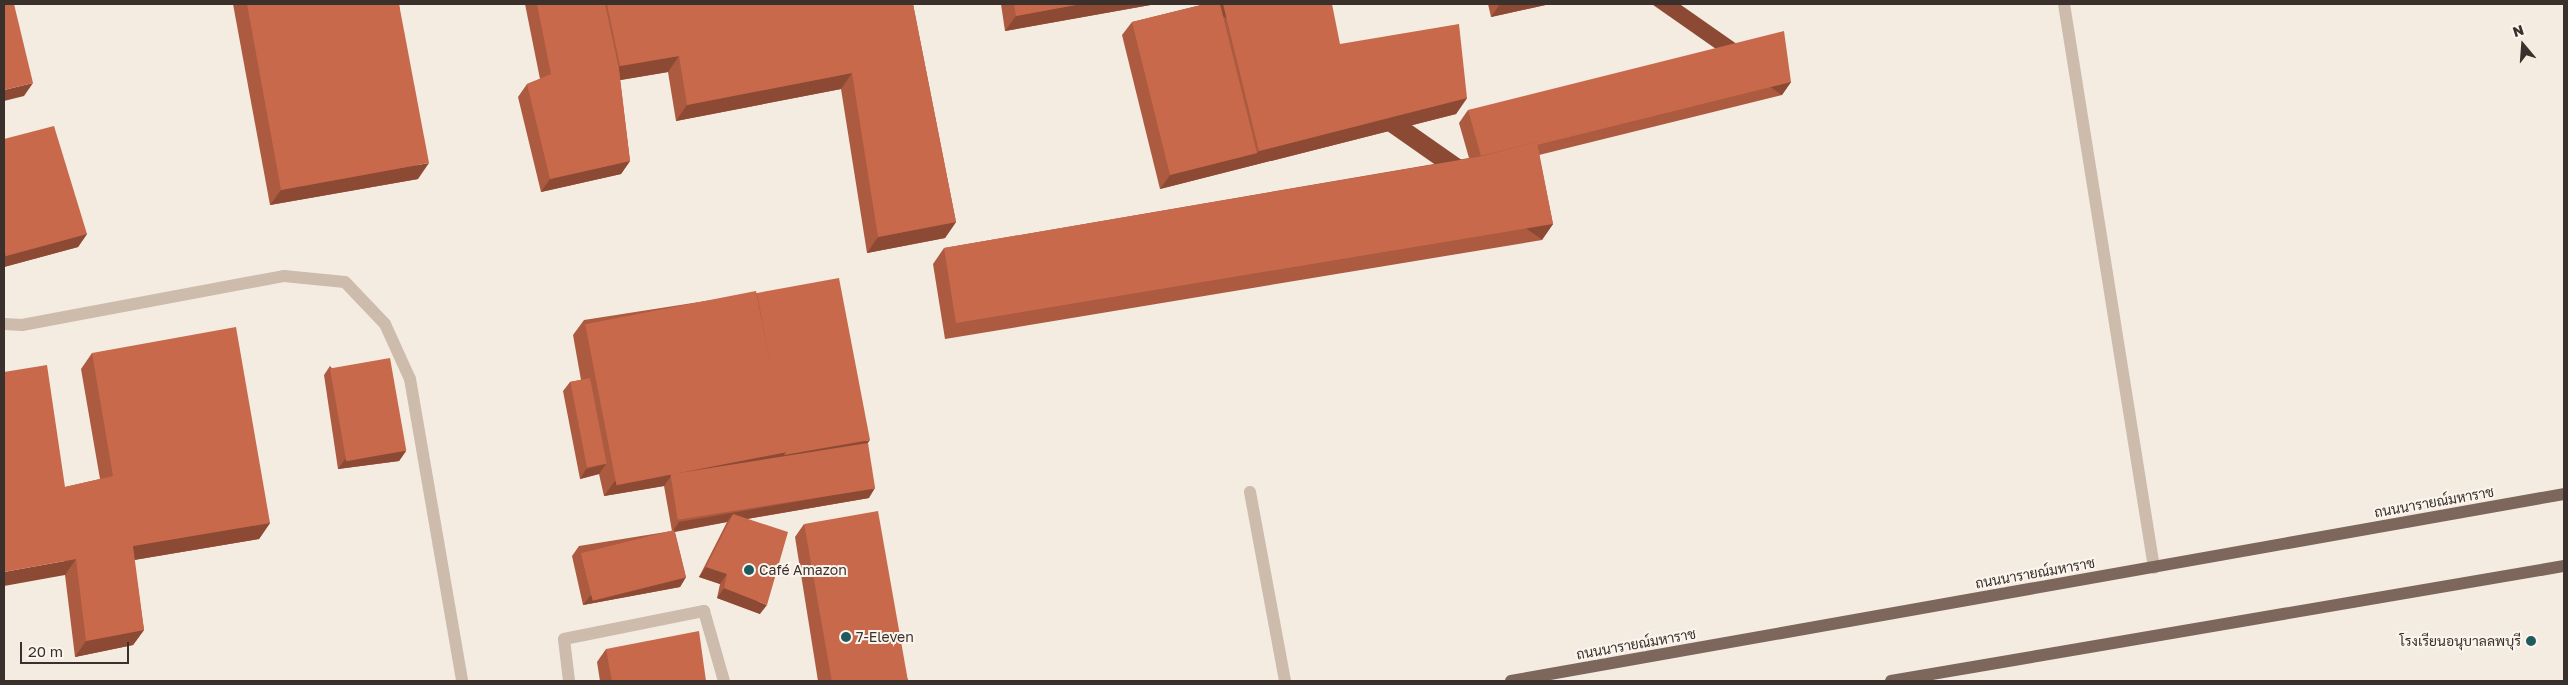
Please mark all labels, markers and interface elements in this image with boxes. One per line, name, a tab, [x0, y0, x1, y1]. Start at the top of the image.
north arrow	[2498, 20, 2548, 70]
text: N	[2511, 21, 2526, 40]
street label: ถนนนารายณ์มหาราช	[2373, 483, 2495, 521]
street label: ถนนนารายณ์มหาราช	[1974, 554, 2096, 592]
place label: Café Amazon	[759, 562, 847, 578]
marker: Café Amazon	[743, 564, 755, 576]
street label: ถนนนารายณ์มหาราช	[1575, 625, 1697, 663]
place label: 7-Eleven	[856, 629, 914, 645]
marker: 7-Eleven	[840, 631, 852, 643]
scale bar	[22, 632, 131, 664]
place label: โรงเรียนอนุบาลลพบุรี	[2399, 633, 2521, 649]
marker: โรงเรียนอนุบาลลพบุรี	[2525, 635, 2537, 647]
text: 20 m	[28, 642, 63, 660]

